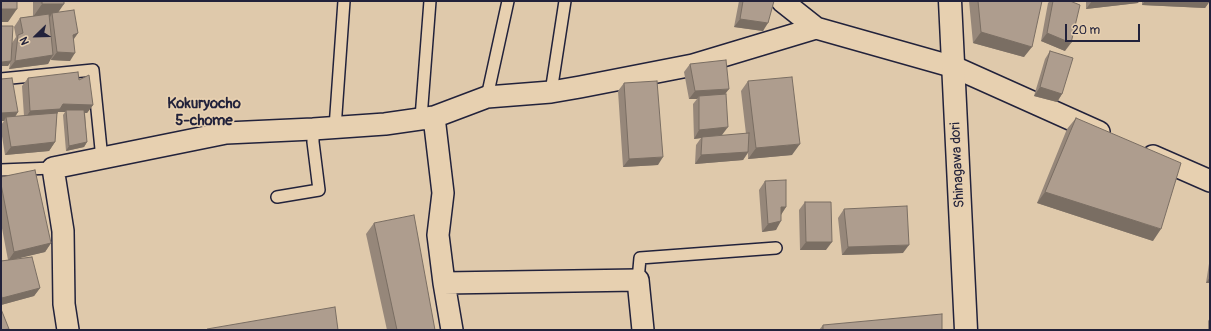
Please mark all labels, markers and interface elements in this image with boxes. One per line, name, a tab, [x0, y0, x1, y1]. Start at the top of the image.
north arrow	[16, 16, 56, 56]
scale bar	[1067, 16, 1142, 42]
text: 20 m	[1072, 23, 1100, 38]
text: N	[17, 35, 32, 47]
district label: Kokuryocho 5-chome	[167, 95, 241, 130]
street label: Shinagawa dori	[947, 122, 969, 208]

